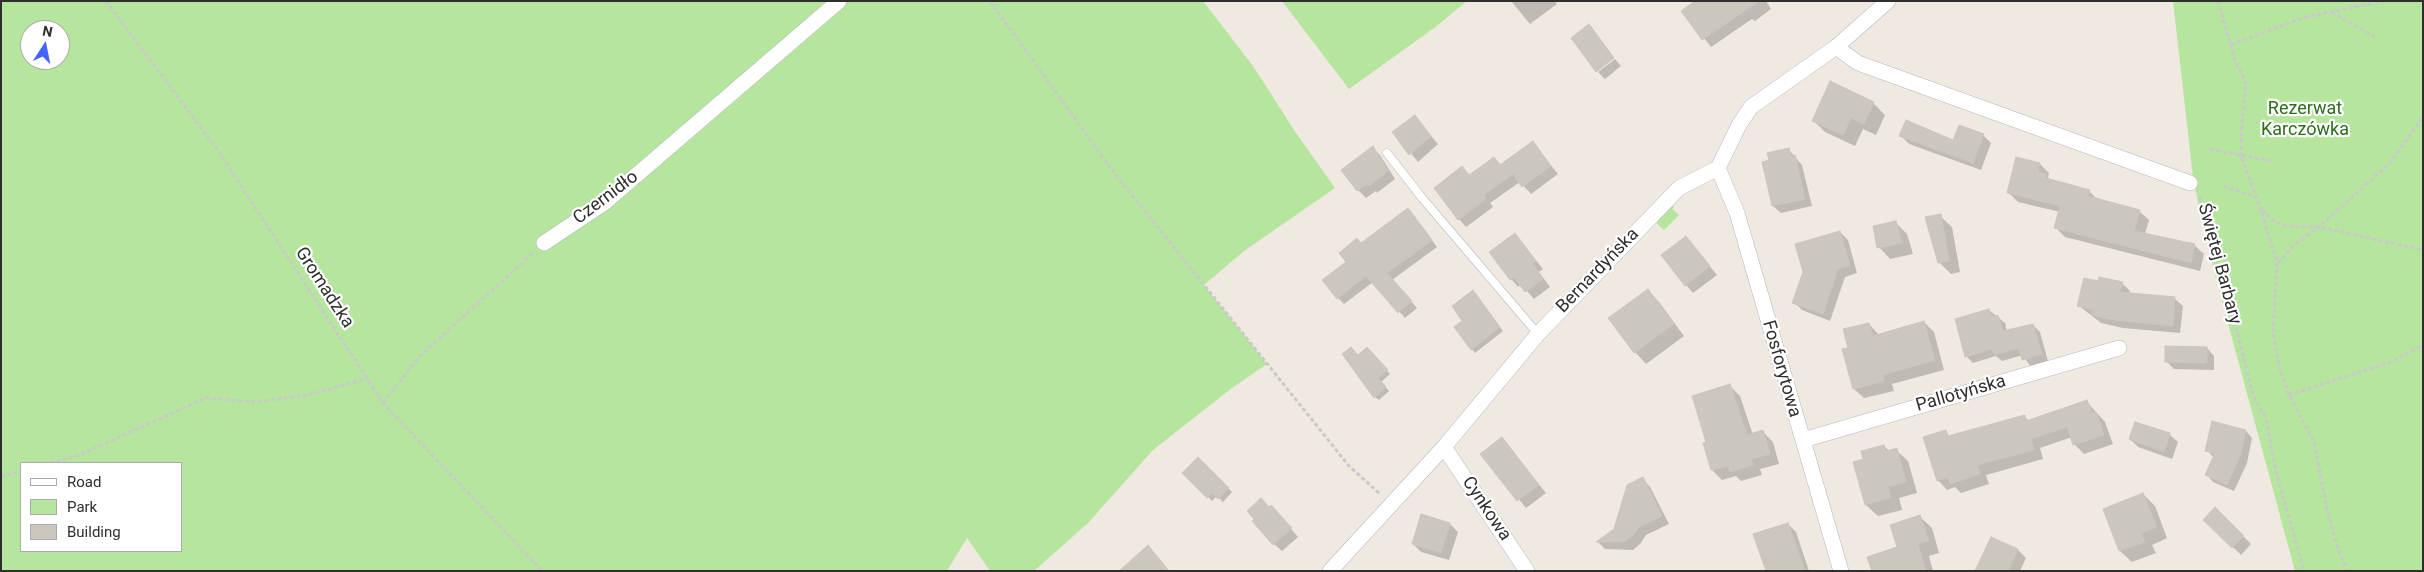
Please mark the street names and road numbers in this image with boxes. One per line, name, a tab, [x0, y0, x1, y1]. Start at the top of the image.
street label: Czernidło	[569, 167, 643, 229]
street label: Świętej Barbary	[2193, 201, 2245, 327]
street label: Bernardyńska	[1552, 224, 1644, 318]
street label: Gromadzka	[290, 244, 358, 332]
street label: Fosforytowa	[1757, 318, 1805, 420]
street label: Pallotyńska	[1914, 371, 2008, 417]
street label: Cynkowa	[1457, 473, 1515, 545]

